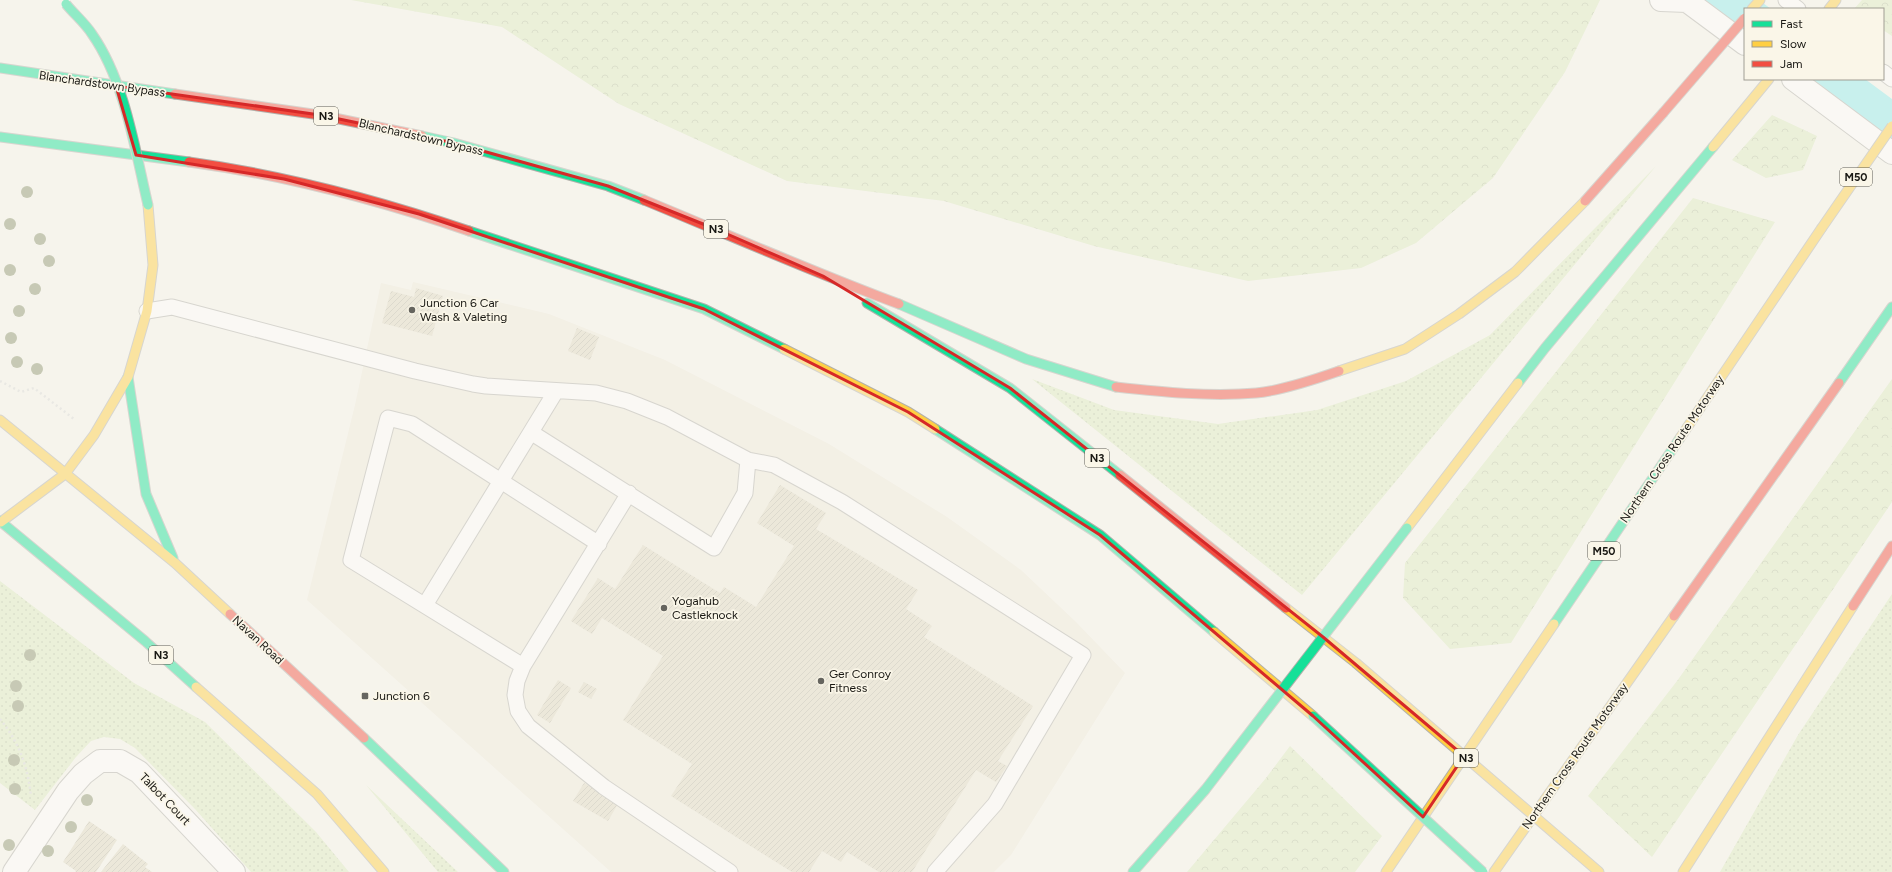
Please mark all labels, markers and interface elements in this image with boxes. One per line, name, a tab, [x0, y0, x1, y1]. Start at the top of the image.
legend	[1744, 8, 1884, 80]
text: Fast	[1780, 17, 1803, 31]
text: Slow	[1780, 37, 1807, 51]
text: Jam	[1780, 57, 1803, 71]
street label: Blanchardstown Bypass	[38, 68, 166, 100]
road number: N3	[314, 107, 338, 125]
street label: Blanchardstown Bypass	[357, 116, 485, 158]
road number: M50	[1840, 168, 1872, 186]
road number: N3	[704, 220, 728, 238]
place label: Junction 6 Car Wash & Valeting	[420, 296, 507, 324]
marker: Junction 6 Car Wash & Valeting	[407, 305, 417, 315]
street label: Northern Cross Route Motorway	[1617, 372, 1727, 525]
road number: N3	[1085, 449, 1109, 467]
road number: M50	[1588, 542, 1620, 560]
place label: Yogahub Castleknock	[672, 594, 738, 622]
marker: Yogahub Castleknock	[659, 603, 669, 613]
street label: Navan Road	[230, 613, 286, 667]
road number: N3	[149, 646, 173, 664]
place label: Ger Conroy Fitness	[829, 667, 892, 695]
marker: Ger Conroy Fitness	[816, 676, 826, 686]
street label: Northern Cross Route Motorway	[1519, 680, 1631, 832]
place label: Junction 6	[373, 689, 430, 703]
marker: Junction 6	[360, 691, 370, 701]
road number: N3	[1454, 749, 1478, 767]
street label: Talbot Court	[137, 770, 194, 828]

